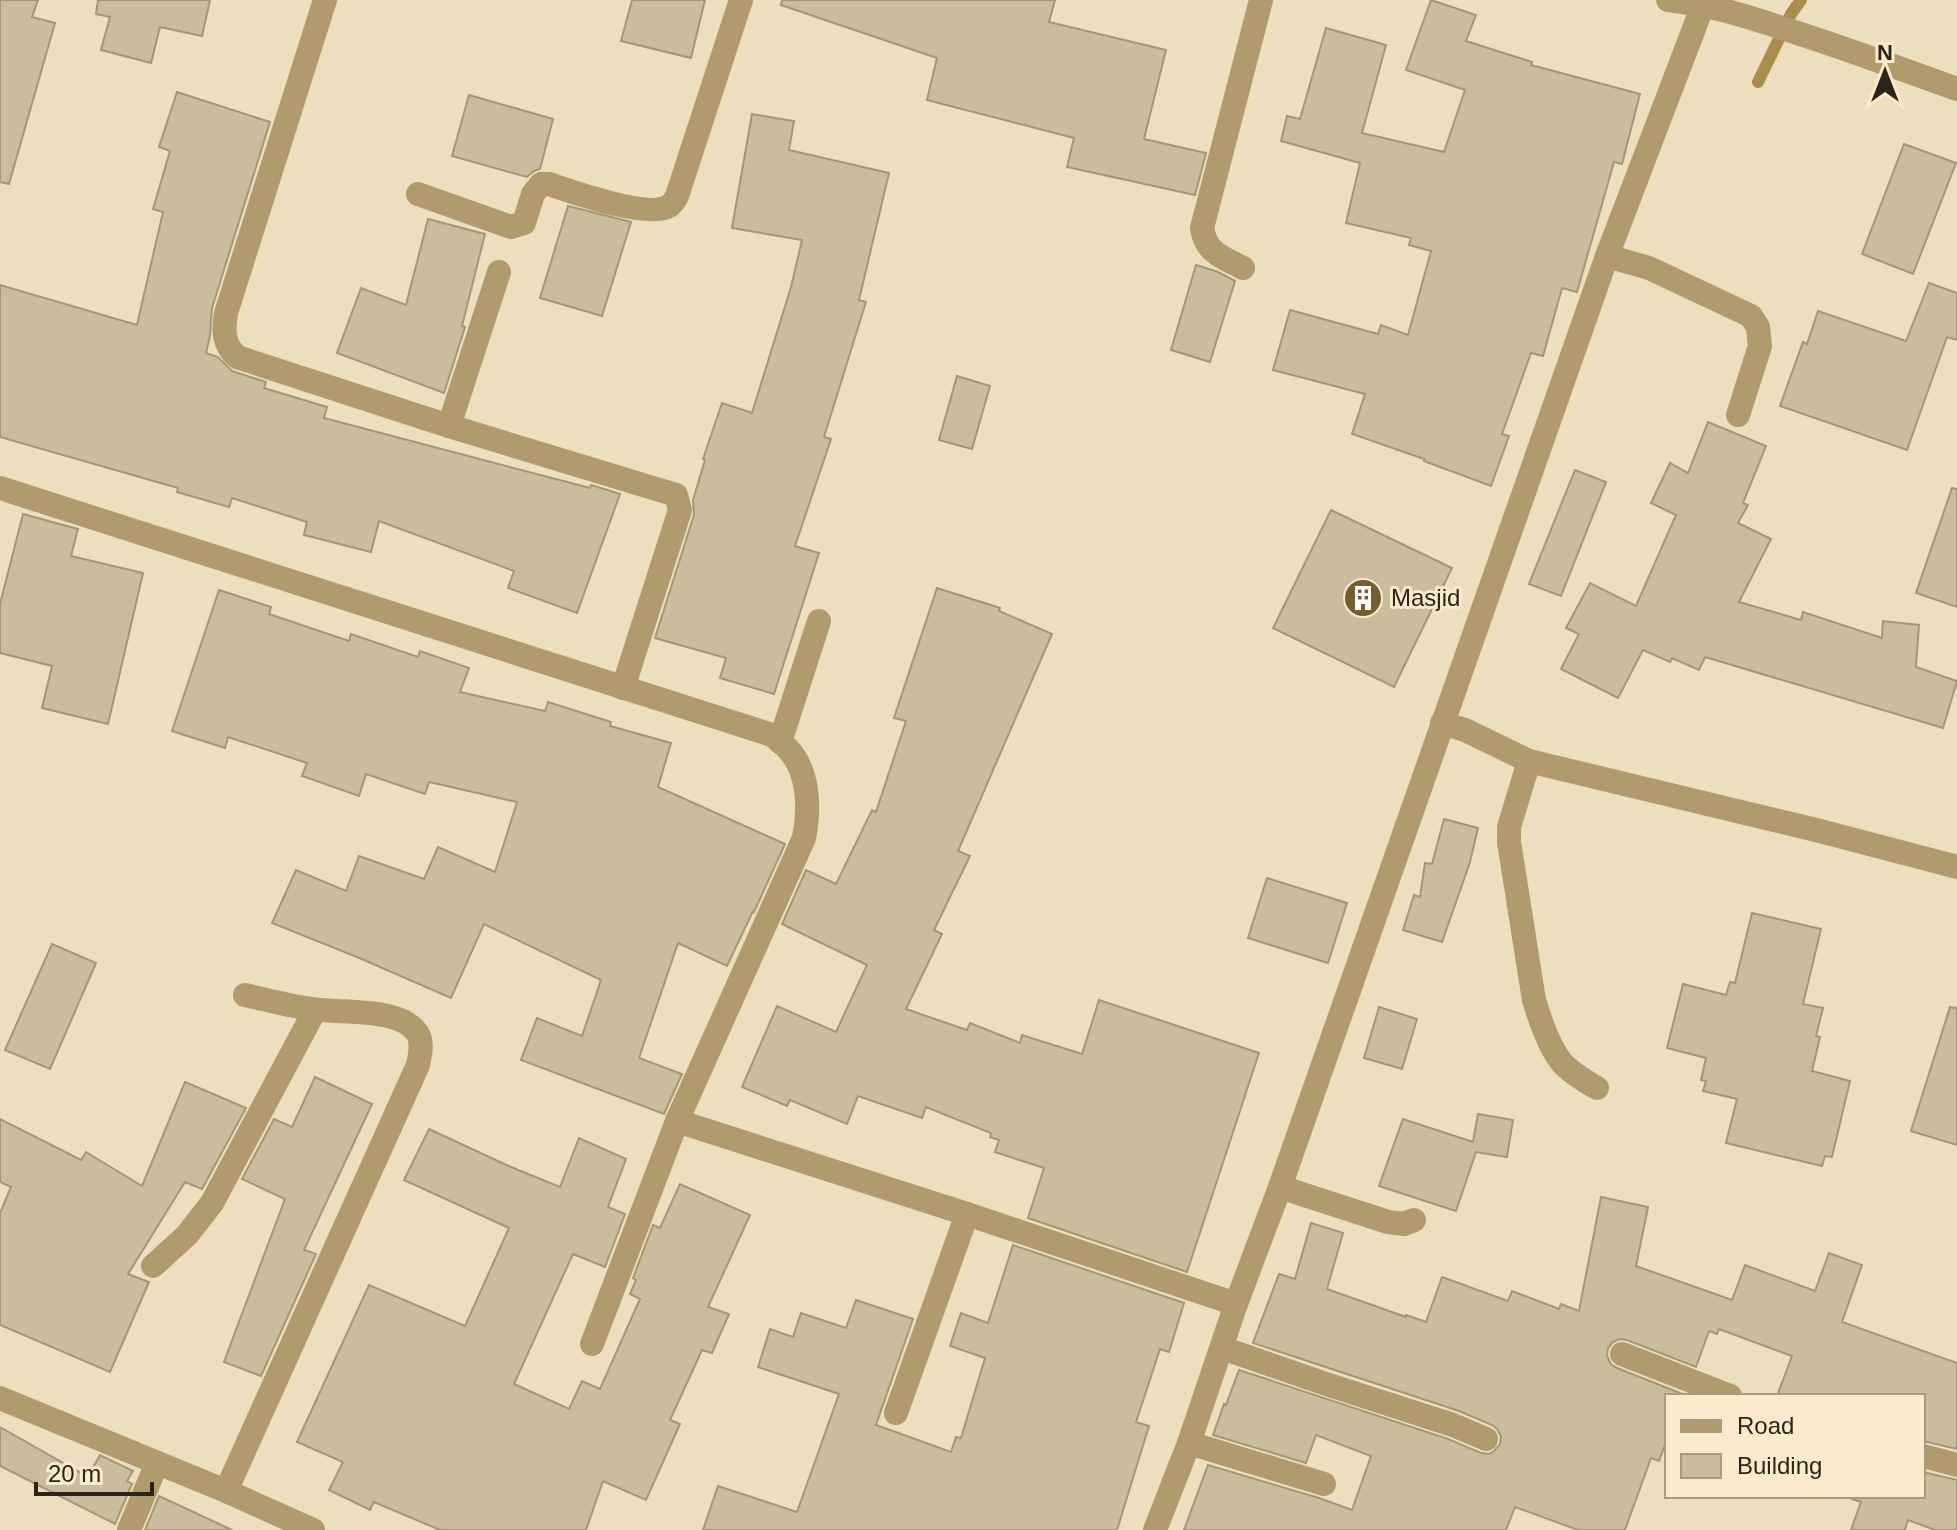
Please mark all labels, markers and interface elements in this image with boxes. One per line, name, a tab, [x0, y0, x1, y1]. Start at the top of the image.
north arrow	[1845, 32, 1925, 112]
text: N	[1877, 40, 1893, 65]
building icon: Masjid	[1342, 577, 1384, 619]
place label: Masjid	[1391, 584, 1460, 611]
legend	[1665, 1394, 1925, 1498]
text: Road	[1737, 1412, 1794, 1439]
scale bar	[36, 1446, 152, 1496]
text: Building	[1737, 1452, 1822, 1479]
text: 20 m	[48, 1460, 101, 1487]

